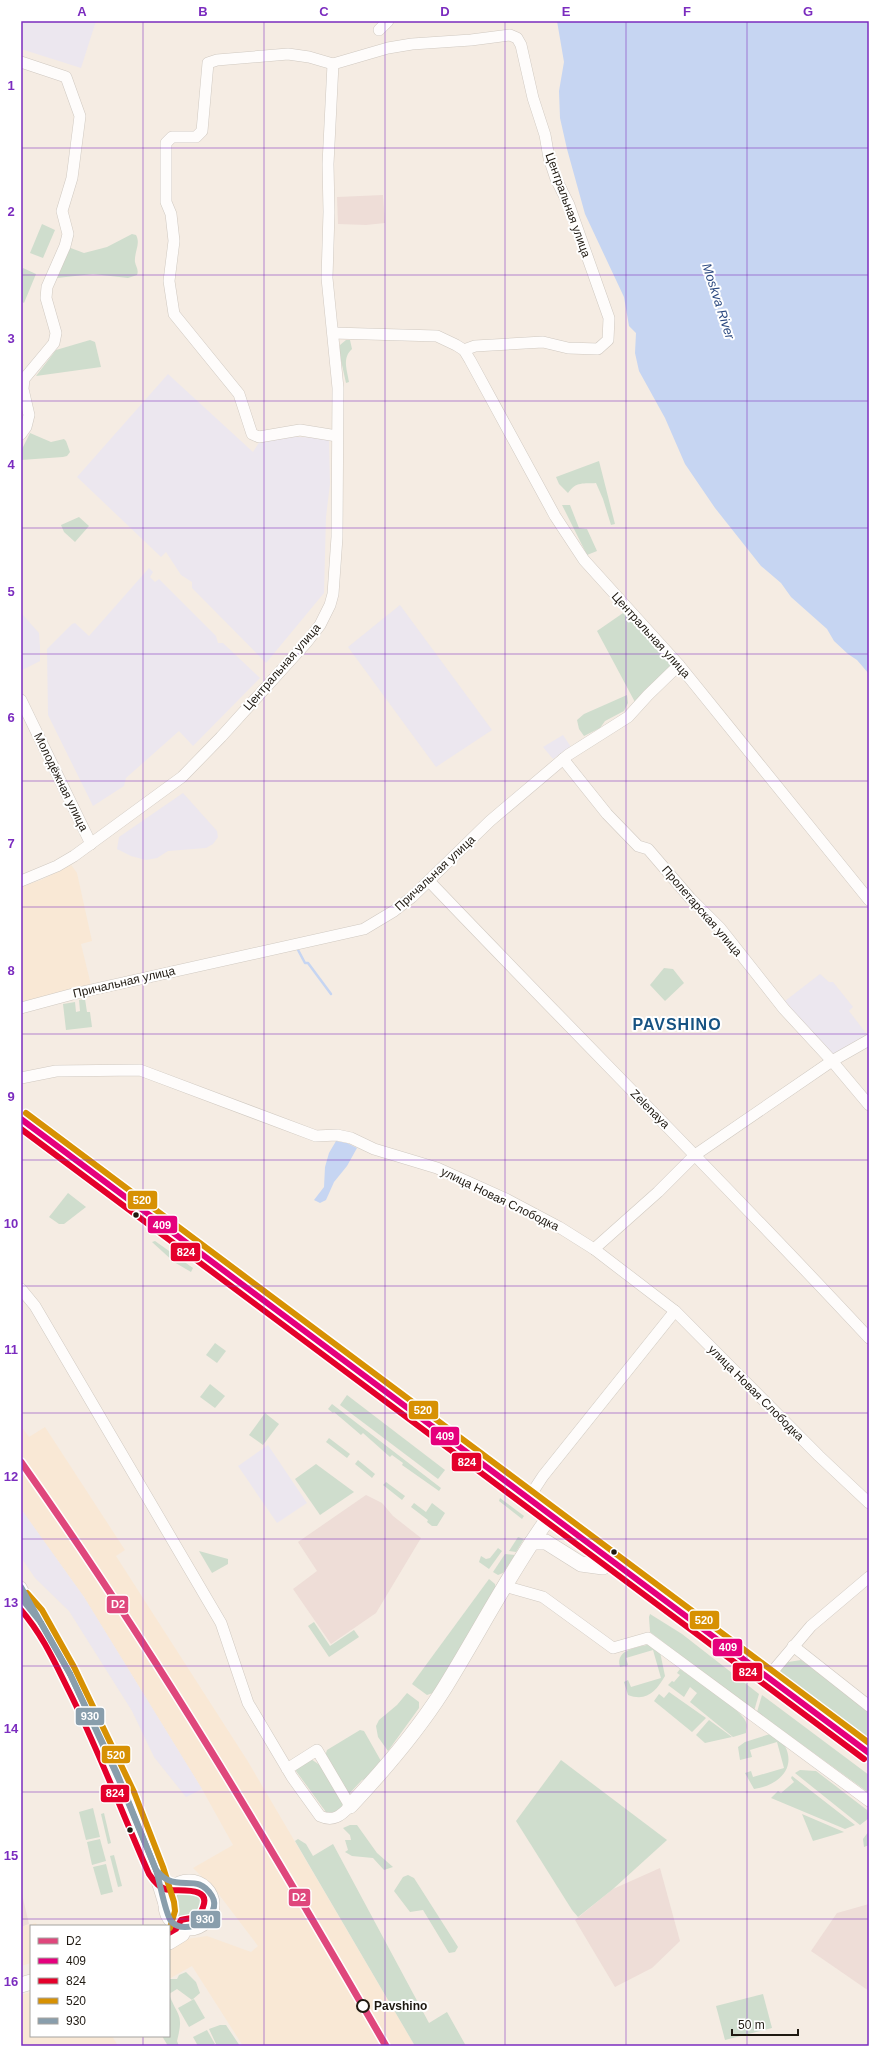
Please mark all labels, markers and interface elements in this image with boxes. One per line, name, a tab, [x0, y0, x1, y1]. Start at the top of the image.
text: A	[77, 4, 87, 19]
text: B	[198, 4, 208, 19]
text: C	[319, 4, 329, 19]
text: D	[440, 4, 450, 19]
text: E	[562, 4, 571, 19]
text: F	[683, 4, 691, 19]
text: G	[803, 4, 813, 19]
text: 1	[7, 78, 15, 93]
street label: Центральная улица	[543, 151, 594, 260]
text: 2	[7, 204, 15, 219]
water label: Moskva River	[699, 261, 738, 342]
text: 3	[7, 331, 15, 346]
text: 4	[7, 457, 15, 472]
text: 5	[7, 584, 15, 599]
street label: Центральная улица	[609, 589, 693, 681]
street label: Центральная улица	[241, 621, 324, 713]
text: 6	[7, 710, 15, 725]
street label: Молодёжная улица	[31, 730, 91, 834]
street label: Причальная улица	[392, 832, 478, 914]
text: 7	[7, 836, 15, 851]
street label: Пролетарская улица	[659, 863, 745, 959]
text: 8	[7, 963, 15, 978]
street label: Причальная улица	[72, 963, 177, 1001]
district label: PAVSHINO	[632, 1016, 722, 1033]
street label: Zelenaya	[628, 1087, 673, 1132]
text: 9	[7, 1089, 15, 1104]
street label: улица Новая Слободка	[439, 1164, 561, 1234]
line badge: 520	[127, 1190, 158, 1210]
text: 520	[133, 1194, 151, 1206]
unlabelled marker	[131, 1210, 141, 1220]
line badge: 409	[147, 1215, 178, 1234]
text: 10	[4, 1216, 18, 1231]
text: 409	[153, 1219, 171, 1231]
line badge: 824	[170, 1242, 201, 1262]
text: 824	[177, 1246, 196, 1258]
text: 11	[4, 1342, 18, 1357]
street label: улица Новая Слободка	[705, 1342, 807, 1444]
line badge: 520	[408, 1400, 439, 1420]
text: 520	[414, 1404, 432, 1416]
line badge: 409	[430, 1426, 460, 1446]
text: 409	[436, 1430, 454, 1442]
line badge: 824	[451, 1452, 482, 1472]
text: 824	[458, 1456, 477, 1468]
text: 12	[4, 1469, 18, 1484]
unlabelled marker	[609, 1547, 619, 1557]
text: 13	[4, 1595, 18, 1610]
line badge: D2	[106, 1595, 129, 1614]
text: D2	[111, 1598, 125, 1610]
line badge: 520	[689, 1610, 720, 1630]
text: 520	[695, 1614, 713, 1626]
line badge: 409	[712, 1638, 743, 1657]
text: 409	[719, 1641, 737, 1653]
line badge: 824	[732, 1662, 763, 1682]
text: 824	[739, 1666, 758, 1678]
line badge: 930	[75, 1707, 105, 1726]
text: 930	[81, 1710, 99, 1722]
text: 14	[4, 1721, 19, 1736]
line badge: 520	[101, 1745, 131, 1764]
text: 520	[107, 1749, 125, 1761]
line badge: 824	[100, 1784, 130, 1803]
text: 824	[106, 1787, 125, 1799]
unlabelled marker	[125, 1825, 135, 1835]
text: 15	[4, 1848, 18, 1863]
line badge: D2	[288, 1888, 311, 1907]
text: D2	[292, 1891, 306, 1903]
line badge: 930	[190, 1910, 221, 1929]
text: 930	[196, 1913, 214, 1925]
legend	[30, 1925, 170, 2037]
text: D2	[66, 1934, 82, 1948]
text: 409	[66, 1954, 86, 1968]
text: 16	[4, 1974, 18, 1989]
text: 824	[66, 1974, 86, 1988]
text: 520	[66, 1994, 86, 2008]
marker: Pavshino	[356, 1999, 370, 2013]
place label: Pavshino	[374, 1999, 427, 2013]
scale bar	[732, 2011, 798, 2037]
text: 930	[66, 2014, 86, 2028]
text: 50 m	[738, 2018, 765, 2032]

